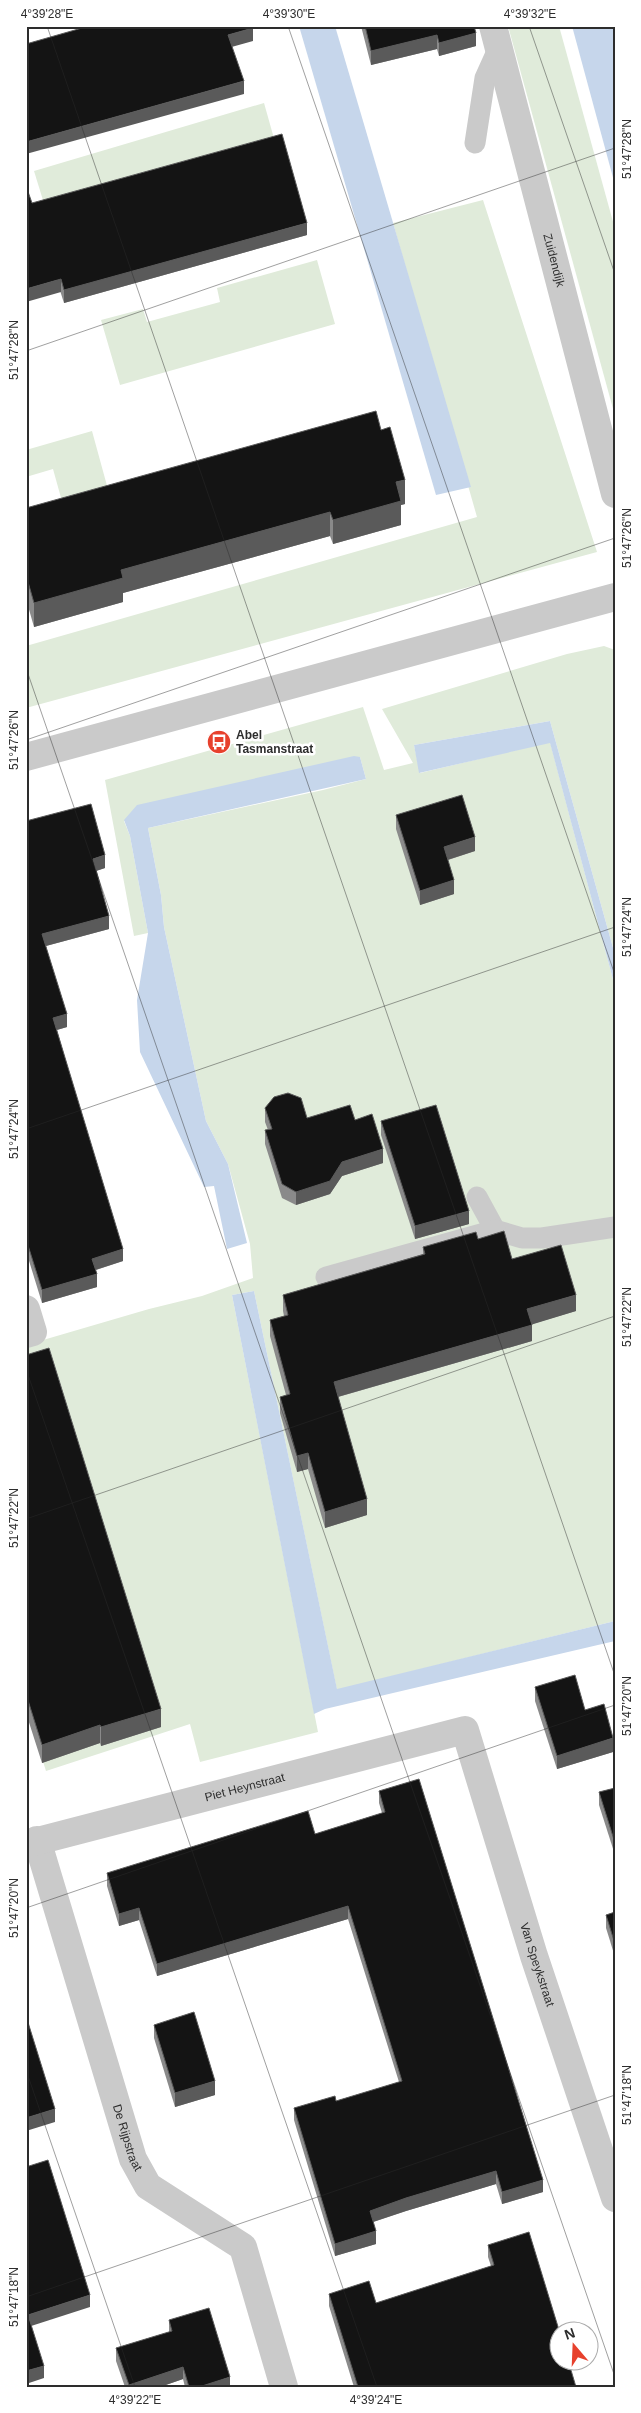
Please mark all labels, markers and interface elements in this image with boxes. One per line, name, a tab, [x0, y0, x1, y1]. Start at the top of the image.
text: 4°39'28"E	[21, 7, 73, 21]
text: 4°39'30"E	[263, 7, 315, 21]
text: 4°39'32"E	[504, 7, 556, 21]
text: 51°47'28"N	[620, 119, 634, 179]
street label: Zuidendijk	[540, 232, 568, 289]
text: 51°47'28"N	[7, 320, 21, 380]
text: 51°47'26"N	[620, 508, 634, 568]
text: 51°47'26"N	[7, 710, 21, 770]
place label: Abel Tasmanstraat	[236, 728, 313, 756]
bus stop icon: Abel Tasmanstraat	[206, 729, 232, 755]
text: 51°47'24"N	[620, 897, 634, 957]
text: 51°47'24"N	[7, 1099, 21, 1159]
text: 51°47'22"N	[620, 1287, 634, 1347]
text: 51°47'22"N	[7, 1488, 21, 1548]
text: 51°47'20"N	[620, 1676, 634, 1736]
street label: Piet Heynstraat	[203, 1770, 287, 1804]
text: 51°47'20"N	[7, 1878, 21, 1938]
street label: Van Speykstraat	[517, 1921, 558, 2009]
text: 51°47'18"N	[620, 2065, 634, 2125]
street label: De Rijpstraat	[110, 2103, 146, 2174]
text: 51°47'18"N	[7, 2267, 21, 2327]
north arrow	[548, 2320, 598, 2370]
text: N	[562, 2324, 577, 2343]
text: 4°39'22"E	[109, 2393, 161, 2407]
text: 4°39'24"E	[350, 2393, 402, 2407]

